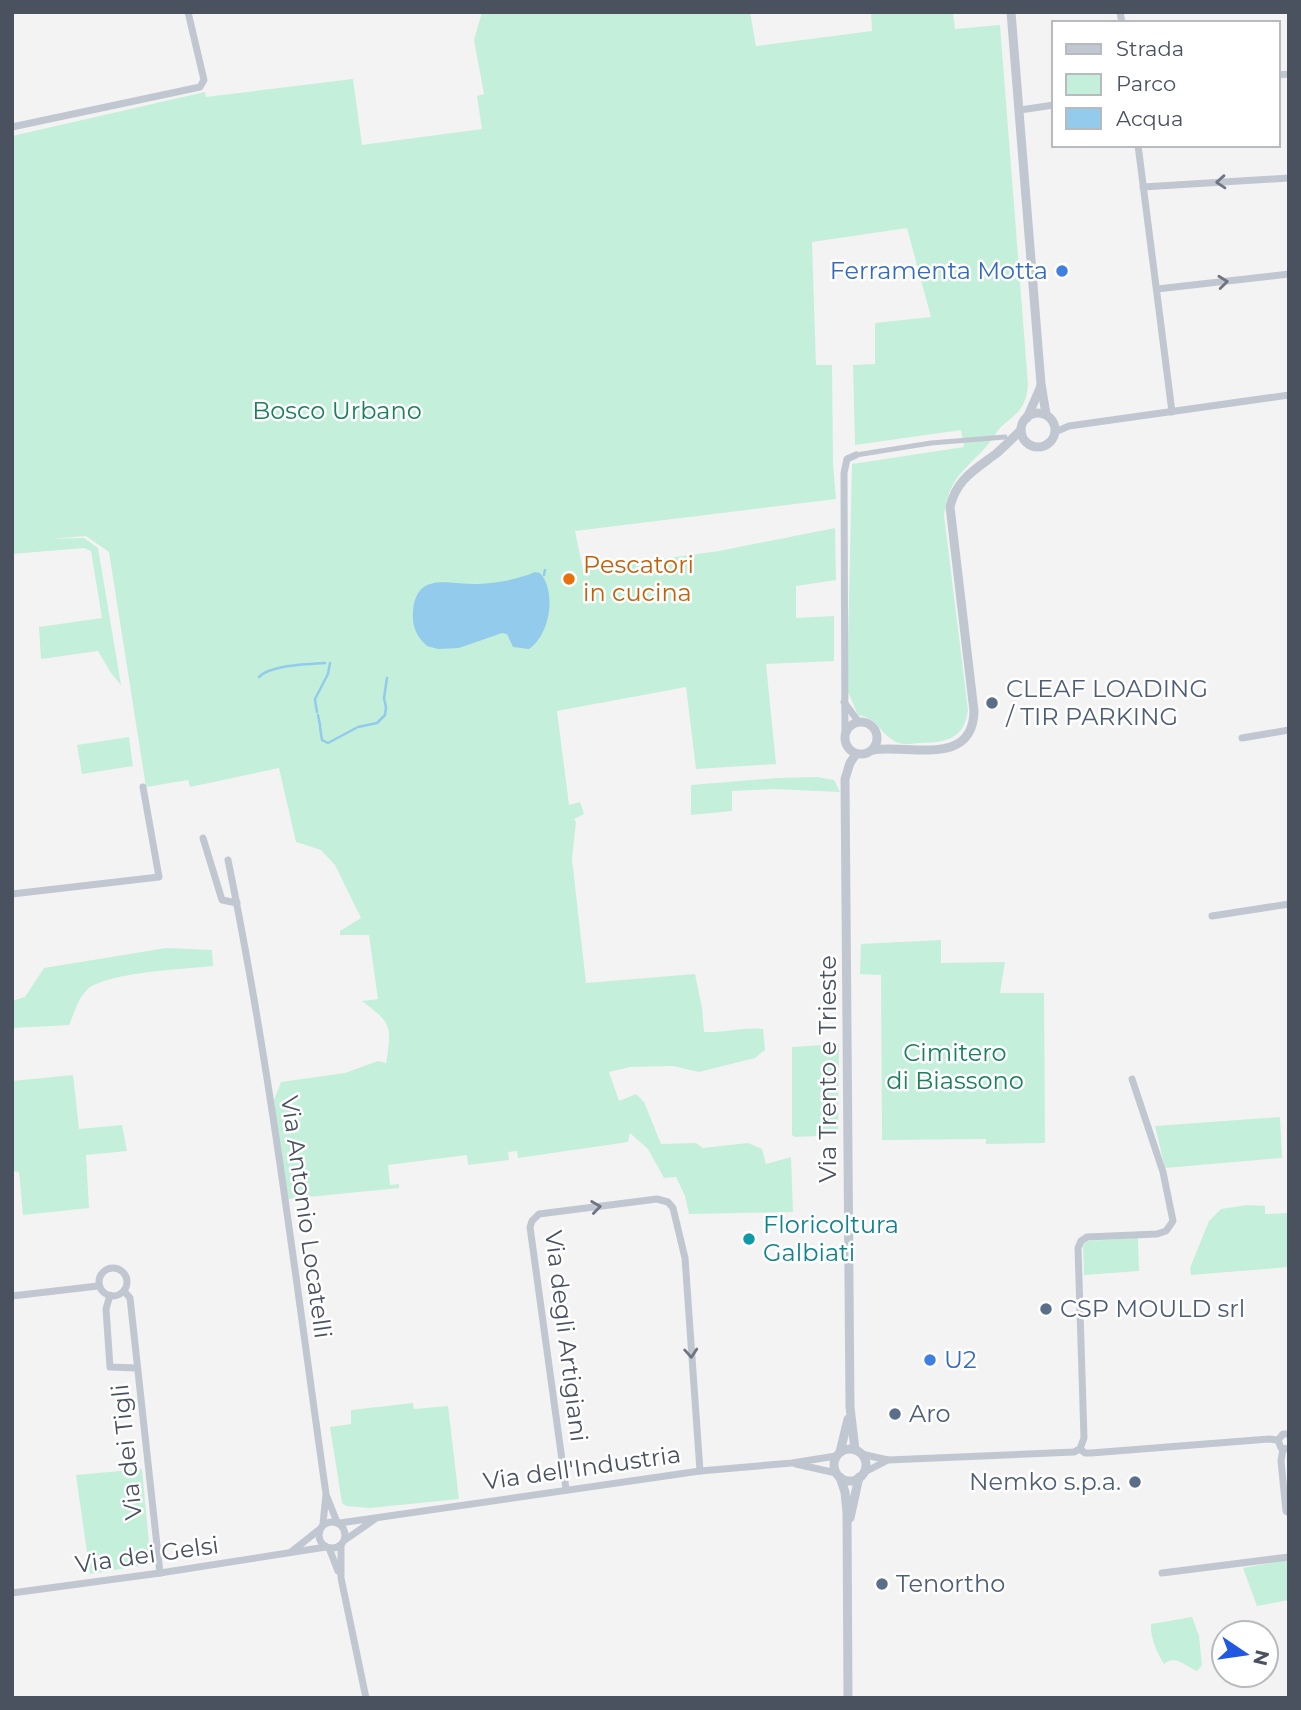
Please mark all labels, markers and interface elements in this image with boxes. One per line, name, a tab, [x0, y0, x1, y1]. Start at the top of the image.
legend	[1052, 21, 1280, 147]
text: Strada	[1116, 36, 1184, 61]
text: Parco	[1116, 71, 1176, 96]
text: Acqua	[1116, 106, 1183, 131]
one-way arrow	[1215, 174, 1226, 189]
place label: Ferramenta Motta	[830, 256, 1048, 285]
marker: Ferramenta Motta	[1054, 263, 1070, 279]
one-way arrow	[1217, 274, 1229, 289]
park label: Bosco Urbano	[252, 396, 422, 425]
place label: Pescatori in cucina	[583, 550, 694, 607]
marker: Pescatori in cucina	[561, 571, 577, 587]
place label: CLEAF LOADING / TIR PARKING	[1005, 674, 1208, 731]
marker: CLEAF LOADING / TIR PARKING	[984, 695, 1000, 711]
street label: Via Trento e Trieste	[813, 955, 842, 1183]
park label: Cimitero di Biassono	[886, 1038, 1024, 1095]
street label: Via Antonio Locatelli	[275, 1094, 338, 1340]
one-way arrow	[590, 1200, 601, 1215]
place label: Floricoltura Galbiati	[763, 1210, 899, 1267]
street label: Via degli Artigiani	[539, 1229, 594, 1443]
marker: Floricoltura Galbiati	[741, 1231, 757, 1247]
place label: CSP MOULD srl	[1060, 1294, 1245, 1323]
marker: CSP MOULD srl	[1038, 1301, 1054, 1317]
place label: U2	[944, 1345, 977, 1374]
one-way arrow	[684, 1347, 699, 1358]
marker: U2	[922, 1352, 938, 1368]
street label: Via dei Tigli	[105, 1383, 148, 1521]
place label: Aro	[909, 1399, 951, 1428]
marker: Aro	[887, 1406, 903, 1422]
street label: Via dell'Industria	[481, 1439, 683, 1496]
place label: Nemko s.p.a.	[969, 1467, 1121, 1496]
marker: Nemko s.p.a.	[1127, 1474, 1143, 1490]
street label: Via dei Gelsi	[73, 1530, 220, 1579]
place label: Tenortho	[896, 1569, 1005, 1598]
marker: Tenortho	[874, 1576, 890, 1592]
north arrow	[1210, 1619, 1280, 1689]
text: N	[1248, 1648, 1274, 1668]

